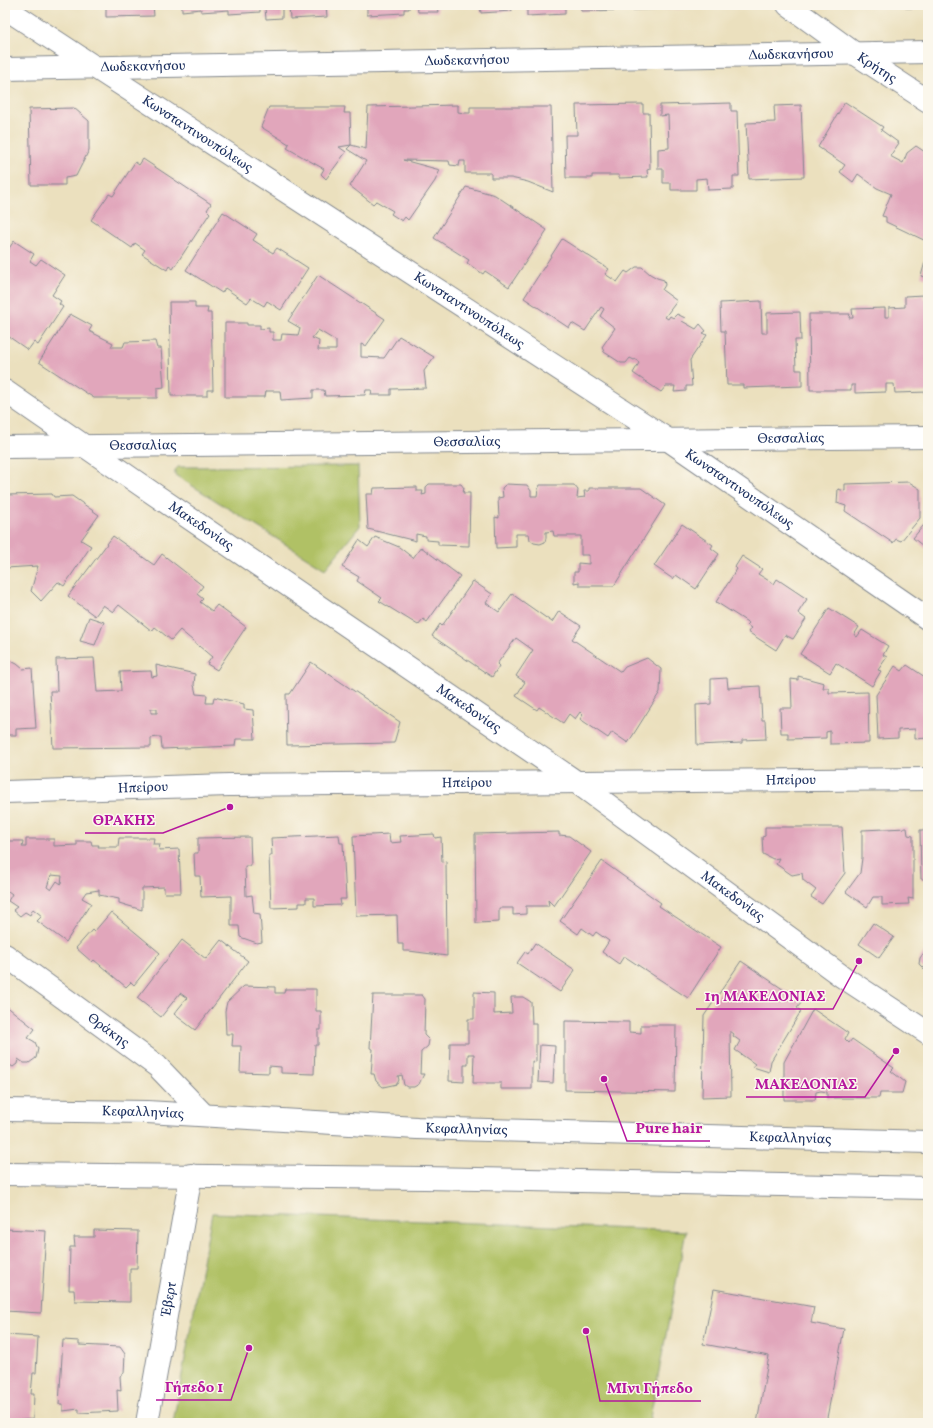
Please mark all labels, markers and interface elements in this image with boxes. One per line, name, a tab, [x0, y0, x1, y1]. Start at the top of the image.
street label: Δωδεκανήσου	[748, 44, 834, 65]
street label: Κρήτης	[853, 48, 901, 88]
street label: Δωδεκανήσου	[424, 50, 510, 71]
street label: Δωδεκανήσου	[100, 56, 186, 77]
street label: Κωνσταντινουπόλεως	[138, 91, 257, 177]
street label: Κωνσταντινουπόλεως	[410, 267, 528, 354]
street label: Θεσσαλίας	[757, 429, 825, 448]
street label: Θεσσαλίας	[433, 432, 501, 452]
street label: Θεσσαλίας	[109, 436, 177, 455]
street label: Κωνσταντινουπόλεως	[681, 445, 798, 533]
street label: Μακεδονίας	[165, 497, 237, 555]
street label: Μακεδονίας	[432, 680, 505, 737]
street label: Ηπείρου	[766, 770, 816, 790]
street label: Ηπείρου	[442, 773, 492, 793]
street label: Ηπείρου	[118, 777, 169, 798]
callout: ΘΡΑΚΗΣ	[85, 806, 163, 833]
text: ΘΡΑΚΗΣ	[93, 811, 155, 832]
street label: Μακεδονίας	[697, 867, 769, 926]
callout: 1η ΜΑΚΕΔΟΝΙΑΣ	[696, 982, 833, 1009]
text: 1η ΜΑΚΕΔΟΝΙΑΣ	[704, 987, 826, 1008]
street label: Θράκης	[83, 1009, 133, 1052]
callout: ΜΑΚΕΔΟΝΙΑΣ	[746, 1070, 865, 1097]
text: ΜΑΚΕΔΟΝΙΑΣ	[755, 1075, 857, 1096]
street label: Κεφαλληνίας	[102, 1102, 185, 1124]
callout: Pure hair	[627, 1114, 710, 1141]
street label: Κεφαλληνίας	[425, 1119, 508, 1140]
text: Pure hair	[636, 1119, 702, 1140]
street label: Κεφαλληνίας	[749, 1128, 832, 1149]
street label: Έβερτ	[156, 1281, 181, 1319]
callout: Γήπεδο 1	[156, 1373, 231, 1400]
callout: ΜΊνι Γήπεδο	[600, 1374, 701, 1401]
text: Γήπεδο 1	[165, 1378, 223, 1399]
text: ΜΊνι Γήπεδο	[607, 1379, 693, 1400]

